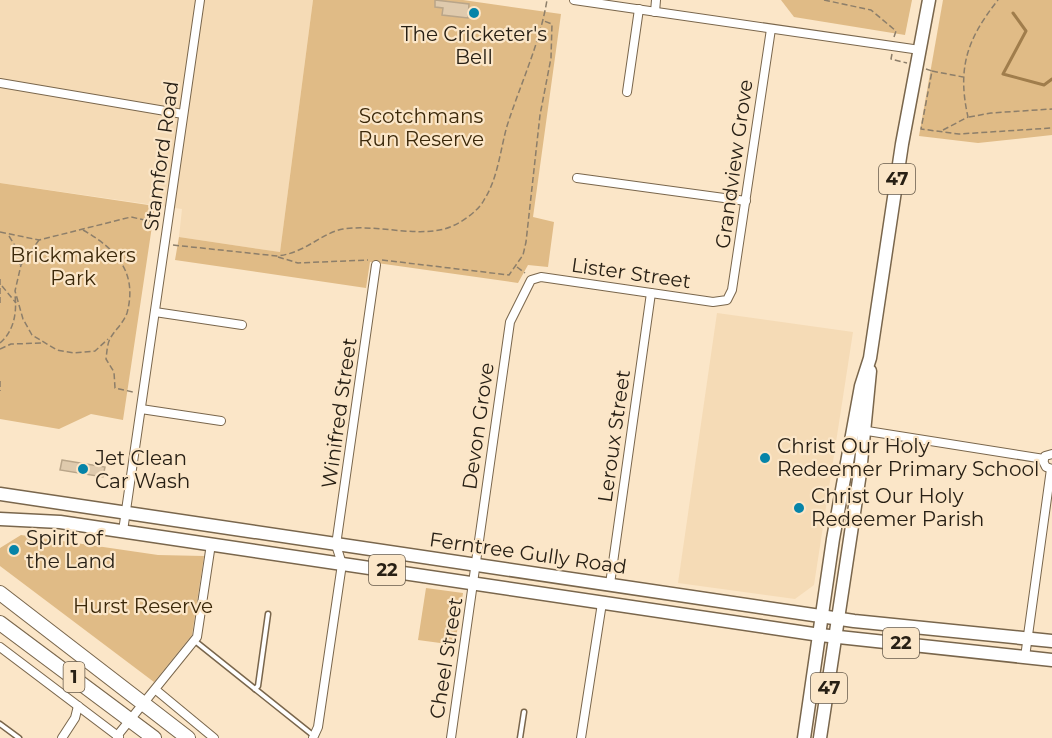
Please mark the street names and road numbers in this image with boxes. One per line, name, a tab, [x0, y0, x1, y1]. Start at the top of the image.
street label: Grandview Grove	[710, 78, 758, 250]
street label: Stamford Road	[139, 80, 183, 232]
road number: 47	[879, 164, 915, 194]
street label: Lister Street	[570, 253, 692, 293]
street label: Winifred Street	[317, 336, 361, 490]
street label: Devon Grove	[457, 361, 499, 491]
street label: Leroux Street	[593, 368, 635, 504]
street label: Ferntree Gully Road	[428, 527, 628, 579]
road number: 22	[369, 555, 405, 585]
street label: Cheel Street	[425, 595, 467, 721]
road number: 22	[883, 628, 919, 658]
road number: 1	[64, 662, 84, 692]
road number: 47	[811, 673, 847, 703]

